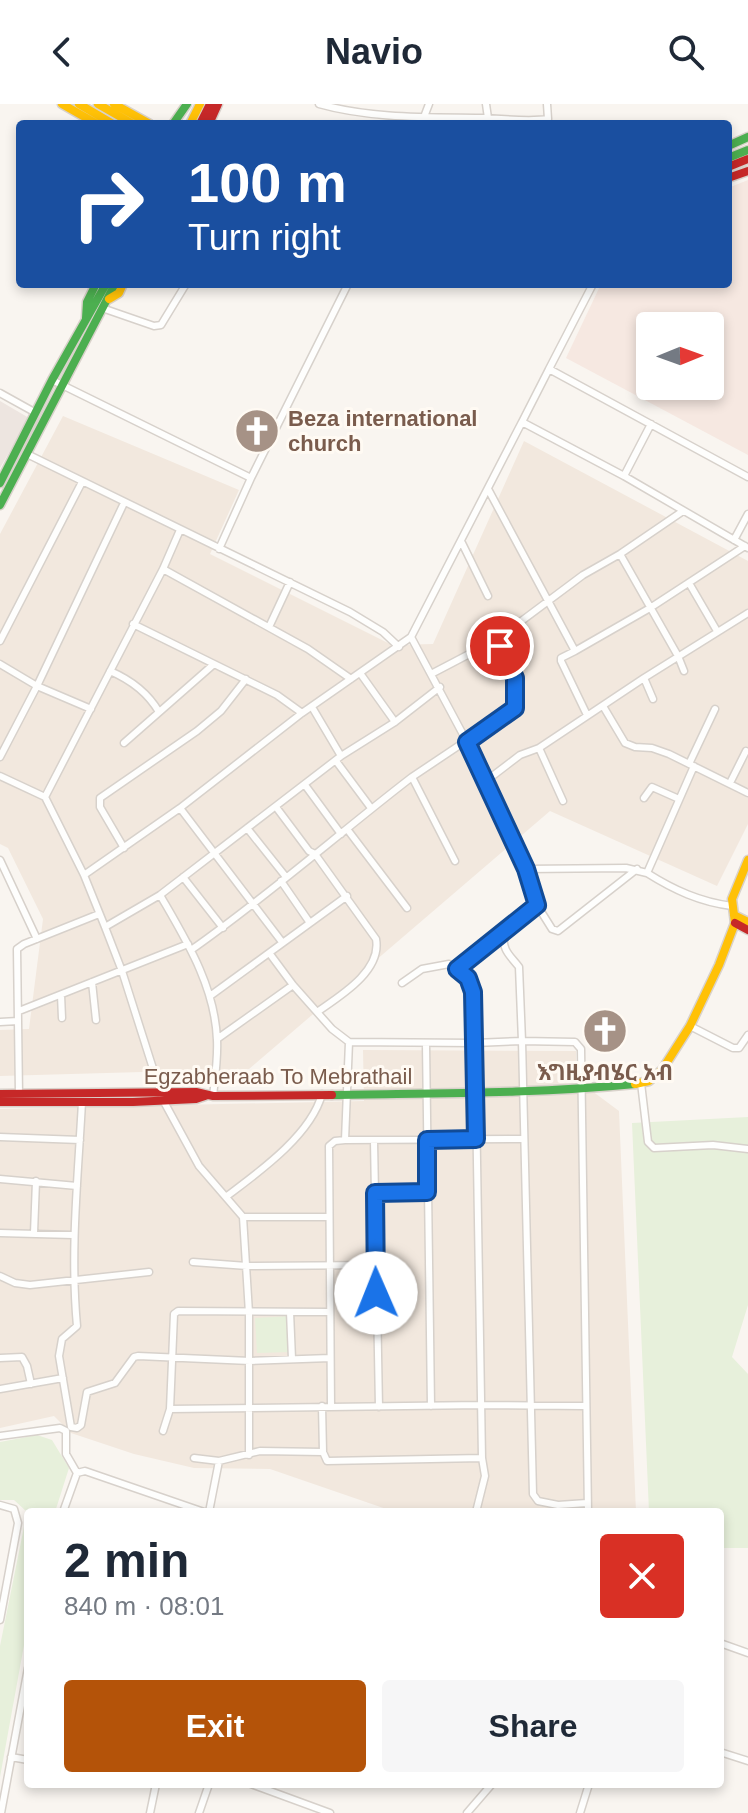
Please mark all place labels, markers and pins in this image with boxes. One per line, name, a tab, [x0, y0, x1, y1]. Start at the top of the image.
place label: Beza international church	[288, 406, 477, 456]
church icon: Beza international church	[233, 407, 281, 455]
pin	[466, 612, 534, 680]
church icon: እግዚያብሄር አብ	[581, 1007, 629, 1055]
place label: እግዚያብሄር አብ	[537, 1060, 673, 1085]

